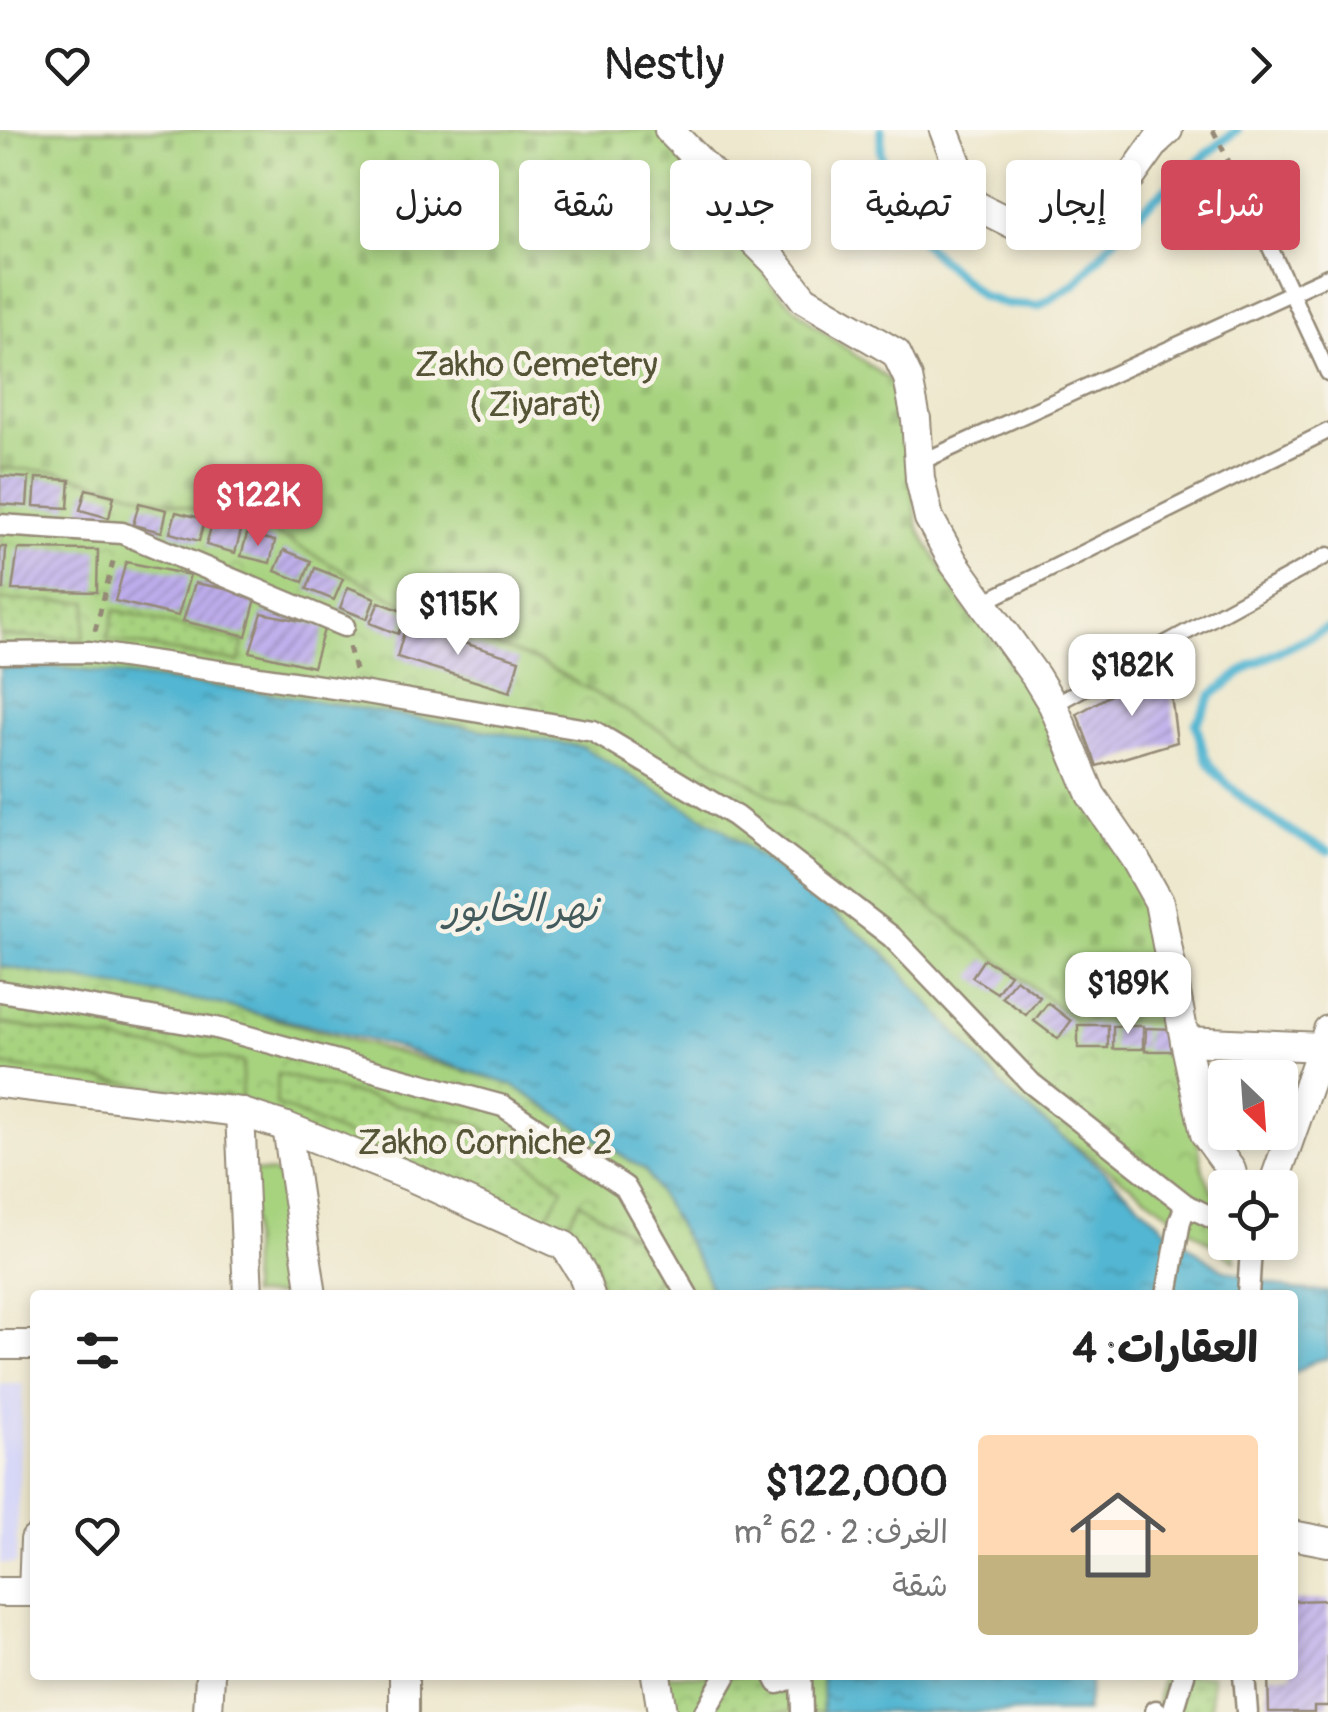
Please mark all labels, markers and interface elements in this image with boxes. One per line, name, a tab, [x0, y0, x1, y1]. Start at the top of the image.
text: Nestly	[604, 37, 724, 93]
icon: heart	[40, 38, 95, 93]
icon: forward	[1233, 38, 1288, 93]
chip: منزل	[360, 160, 499, 250]
chip: شقة	[519, 160, 650, 250]
chip: جديد	[670, 160, 811, 250]
chip: تصفية	[831, 160, 986, 250]
chip: إيجار	[1006, 160, 1141, 250]
chip: شراء	[1161, 160, 1300, 250]
park label: Zakho Cemetery ( Ziyarat)	[414, 343, 658, 427]
pin: $122K	[188, 464, 328, 549]
text: $122K	[216, 476, 300, 516]
pin: $115K	[388, 573, 528, 658]
text: $115K	[418, 585, 498, 625]
pin: $182K	[1062, 634, 1202, 719]
text: $182K	[1090, 646, 1174, 686]
water label: نهر الخابور	[440, 885, 601, 933]
pin: $189K	[1058, 952, 1198, 1037]
text: $189K	[1087, 964, 1169, 1004]
north arrow	[1208, 1060, 1298, 1150]
map controls	[1208, 1060, 1298, 1260]
park label: Zakho Corniche 2	[357, 1121, 613, 1165]
button: locate	[1208, 1170, 1298, 1260]
icon: filters	[70, 1323, 125, 1378]
text: العقارات: 4	[1073, 1323, 1258, 1375]
text: $122,000	[765, 1456, 948, 1508]
icon: home	[1058, 1475, 1178, 1595]
icon: heart	[70, 1508, 125, 1563]
text: الغرف: 2 · 62 m²	[734, 1513, 948, 1553]
text: شقة	[892, 1566, 948, 1606]

